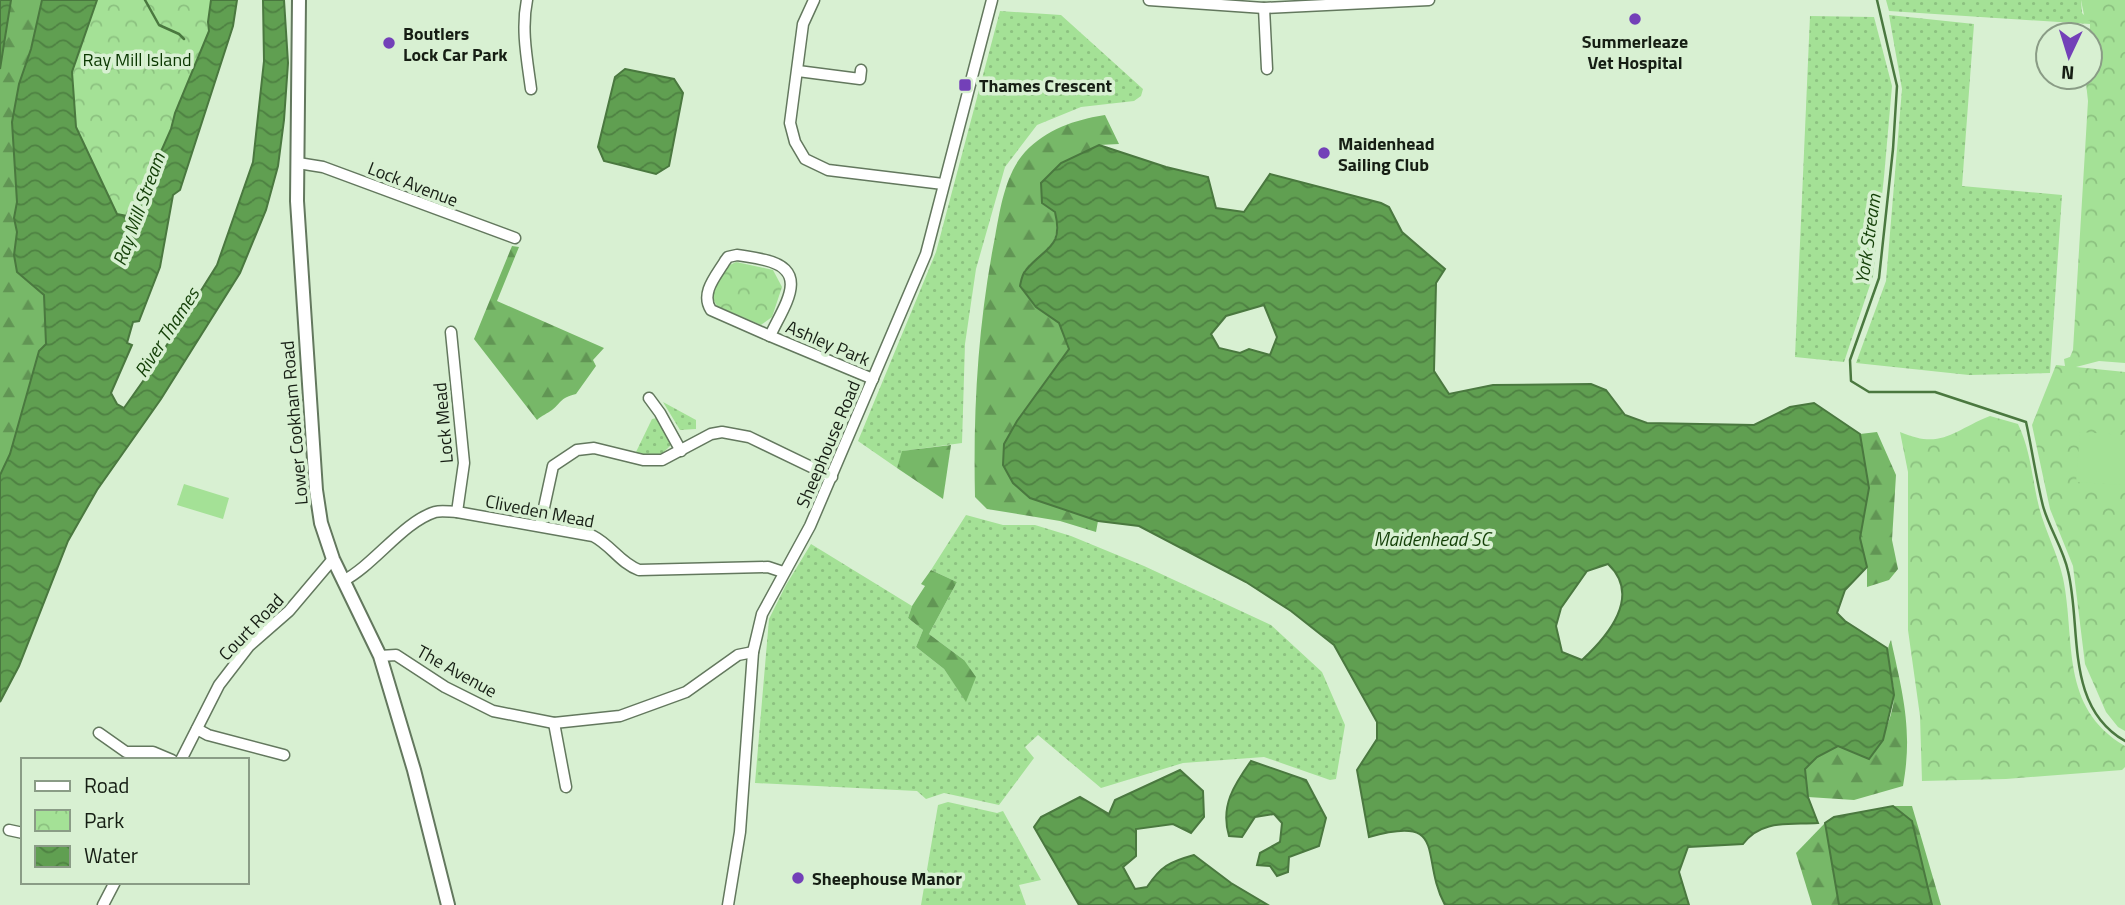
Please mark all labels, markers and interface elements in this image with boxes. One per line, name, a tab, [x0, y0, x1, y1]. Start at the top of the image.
marker: Summerleaze Vet Hospital	[1627, 11, 1643, 27]
place label: Boutlers Lock Car Park	[403, 20, 508, 68]
north arrow	[2034, 21, 2104, 91]
place label: Summerleaze Vet Hospital	[1582, 28, 1688, 76]
marker: Boutlers Lock Car Park	[381, 35, 397, 51]
park label: Ray Mill Island	[82, 46, 192, 73]
text: N	[2060, 59, 2075, 88]
place label: Thames Crescent	[979, 72, 1113, 99]
marker: Thames Crescent	[957, 77, 973, 93]
place label: Maidenhead Sailing Club	[1338, 130, 1435, 178]
marker: Maidenhead Sailing Club	[1316, 145, 1332, 161]
water label: Ray Mill Stream	[104, 147, 172, 270]
street label: Lock Avenue	[364, 154, 462, 214]
water label: York Stream	[1846, 191, 1888, 286]
water label: River Thames	[126, 280, 207, 382]
street label: Ashley Park	[782, 313, 875, 373]
street label: Lower Cookham Road	[273, 340, 315, 506]
street label: Sheephouse Road	[789, 376, 867, 512]
street label: Lock Mead	[426, 381, 460, 465]
street label: Cliveden Mead	[483, 487, 597, 535]
water label: Maidenhead SC	[1374, 524, 1493, 553]
street label: Court Road	[212, 587, 290, 667]
street label: The Avenue	[412, 638, 502, 704]
legend	[21, 758, 248, 884]
text: Road	[84, 769, 129, 801]
text: Park	[84, 804, 124, 836]
text: Water	[84, 839, 138, 871]
place label: Sheephouse Manor	[812, 865, 962, 892]
marker: Sheephouse Manor	[790, 870, 806, 886]

